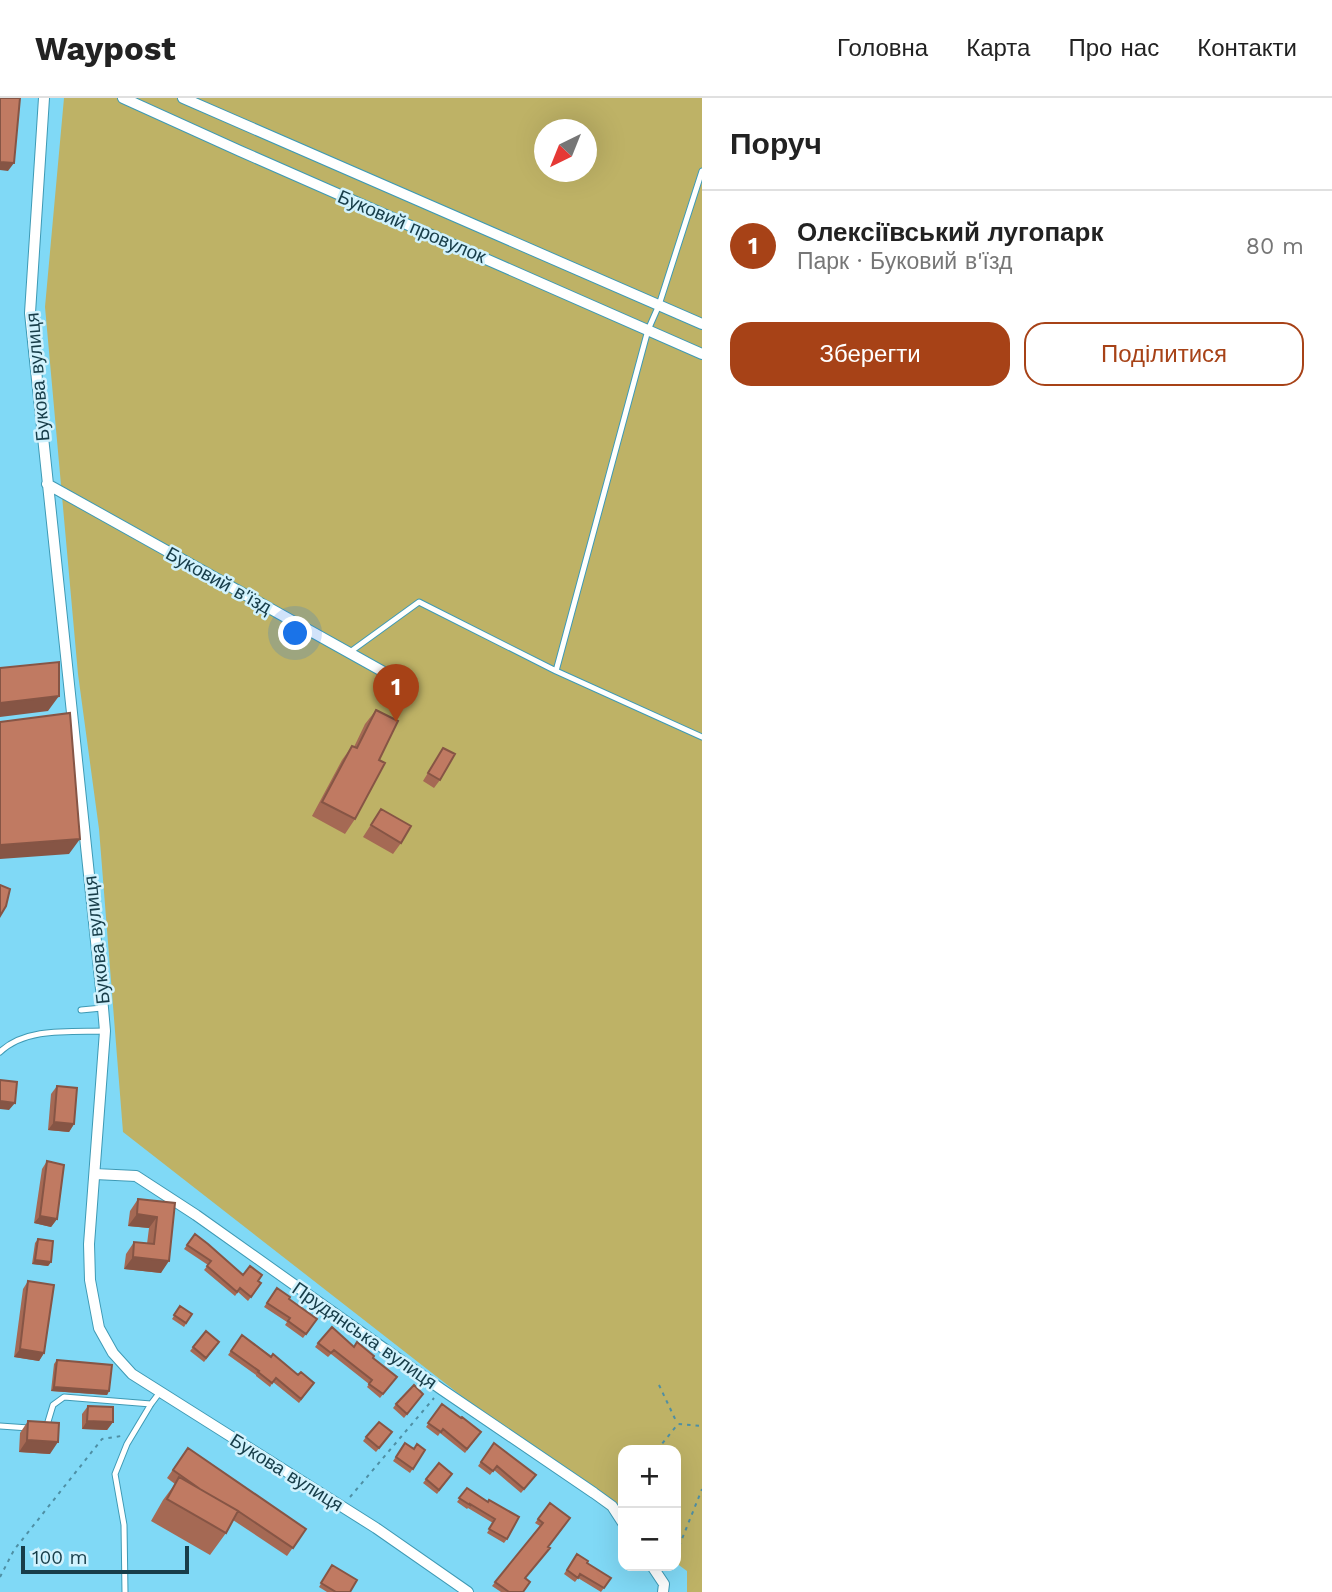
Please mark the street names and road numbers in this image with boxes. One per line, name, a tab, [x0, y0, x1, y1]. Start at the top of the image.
street label: Буковий провулок	[334, 185, 490, 268]
street label: Букова вулиця	[20, 312, 55, 442]
street label: Буковий в'їзд	[162, 542, 276, 619]
street label: Букова вулиця	[78, 874, 115, 1005]
street label: Прудянська вулиця	[288, 1277, 442, 1394]
street label: Букова вулиця	[226, 1428, 348, 1516]

